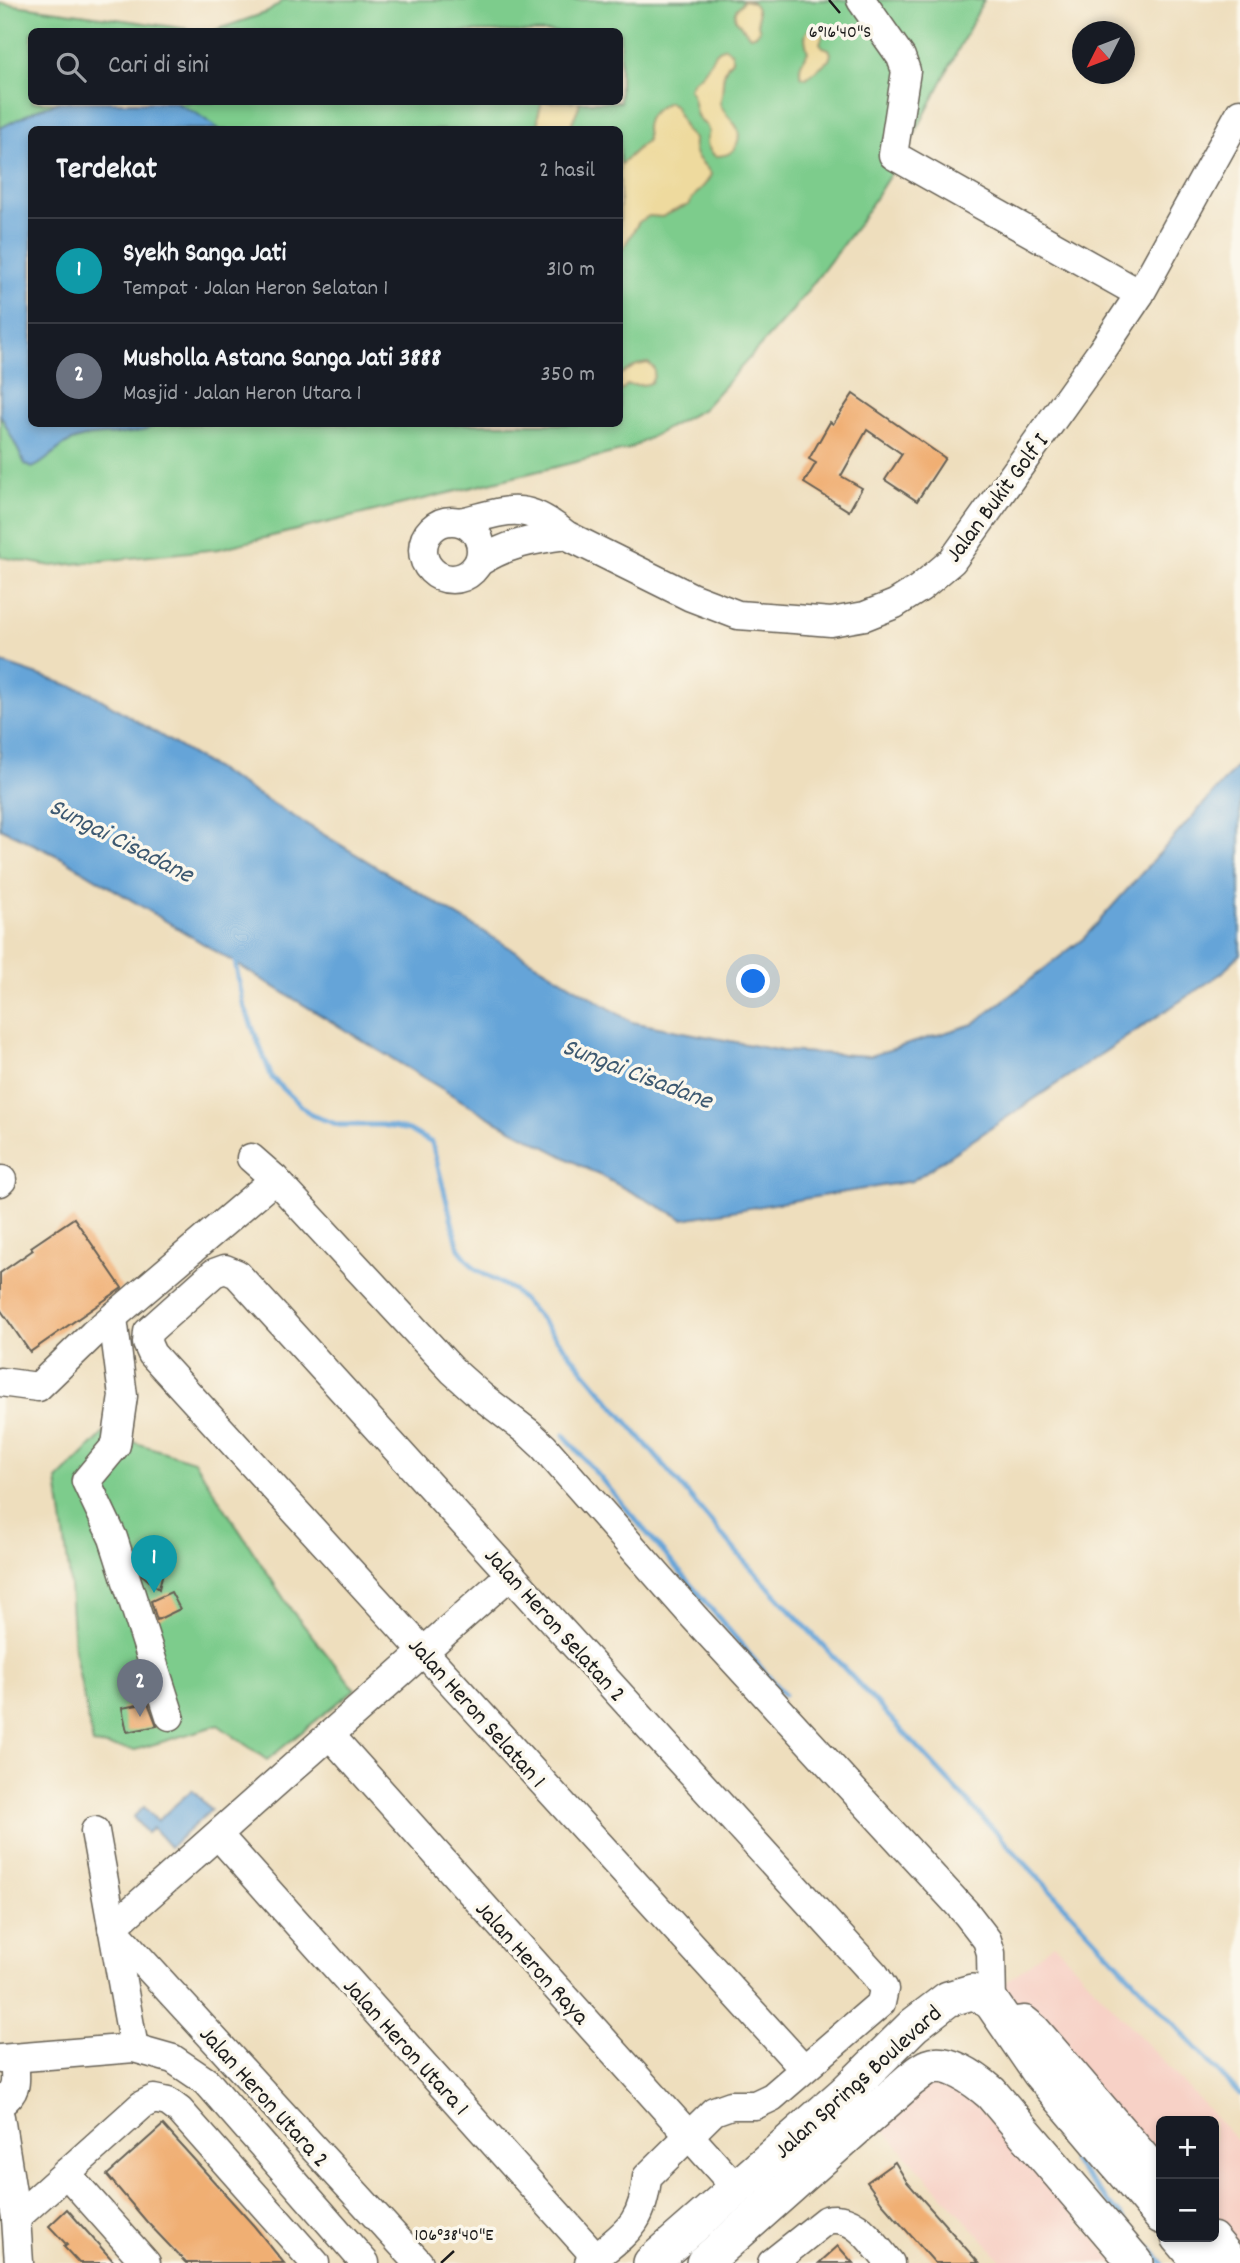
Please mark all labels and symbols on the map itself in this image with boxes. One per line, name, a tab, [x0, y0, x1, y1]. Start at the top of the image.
text: 6°16'40"S	[809, 21, 871, 46]
north arrow	[1072, 21, 1135, 84]
street label: Jalan Bukit Golf I	[939, 427, 1059, 570]
water label: Sungai Cisadane	[42, 790, 200, 895]
your location	[736, 964, 770, 998]
water label: Sungai Cisadane	[557, 1030, 718, 1121]
pin: 1	[131, 1535, 177, 1593]
street label: Jalan Heron Selatan 2	[475, 1541, 633, 1711]
street label: Jalan Heron Selatan 1	[399, 1631, 553, 1797]
pin: 2	[117, 1659, 163, 1717]
street label: Jalan Heron Raya	[466, 1894, 596, 2034]
street label: Jalan Heron Utara 1	[334, 1972, 476, 2124]
street label: Jalan Springs Boulevard	[767, 1998, 951, 2168]
street label: Jalan Heron Utara 2	[190, 2020, 336, 2176]
text: 106°38'40"E	[415, 2224, 493, 2249]

